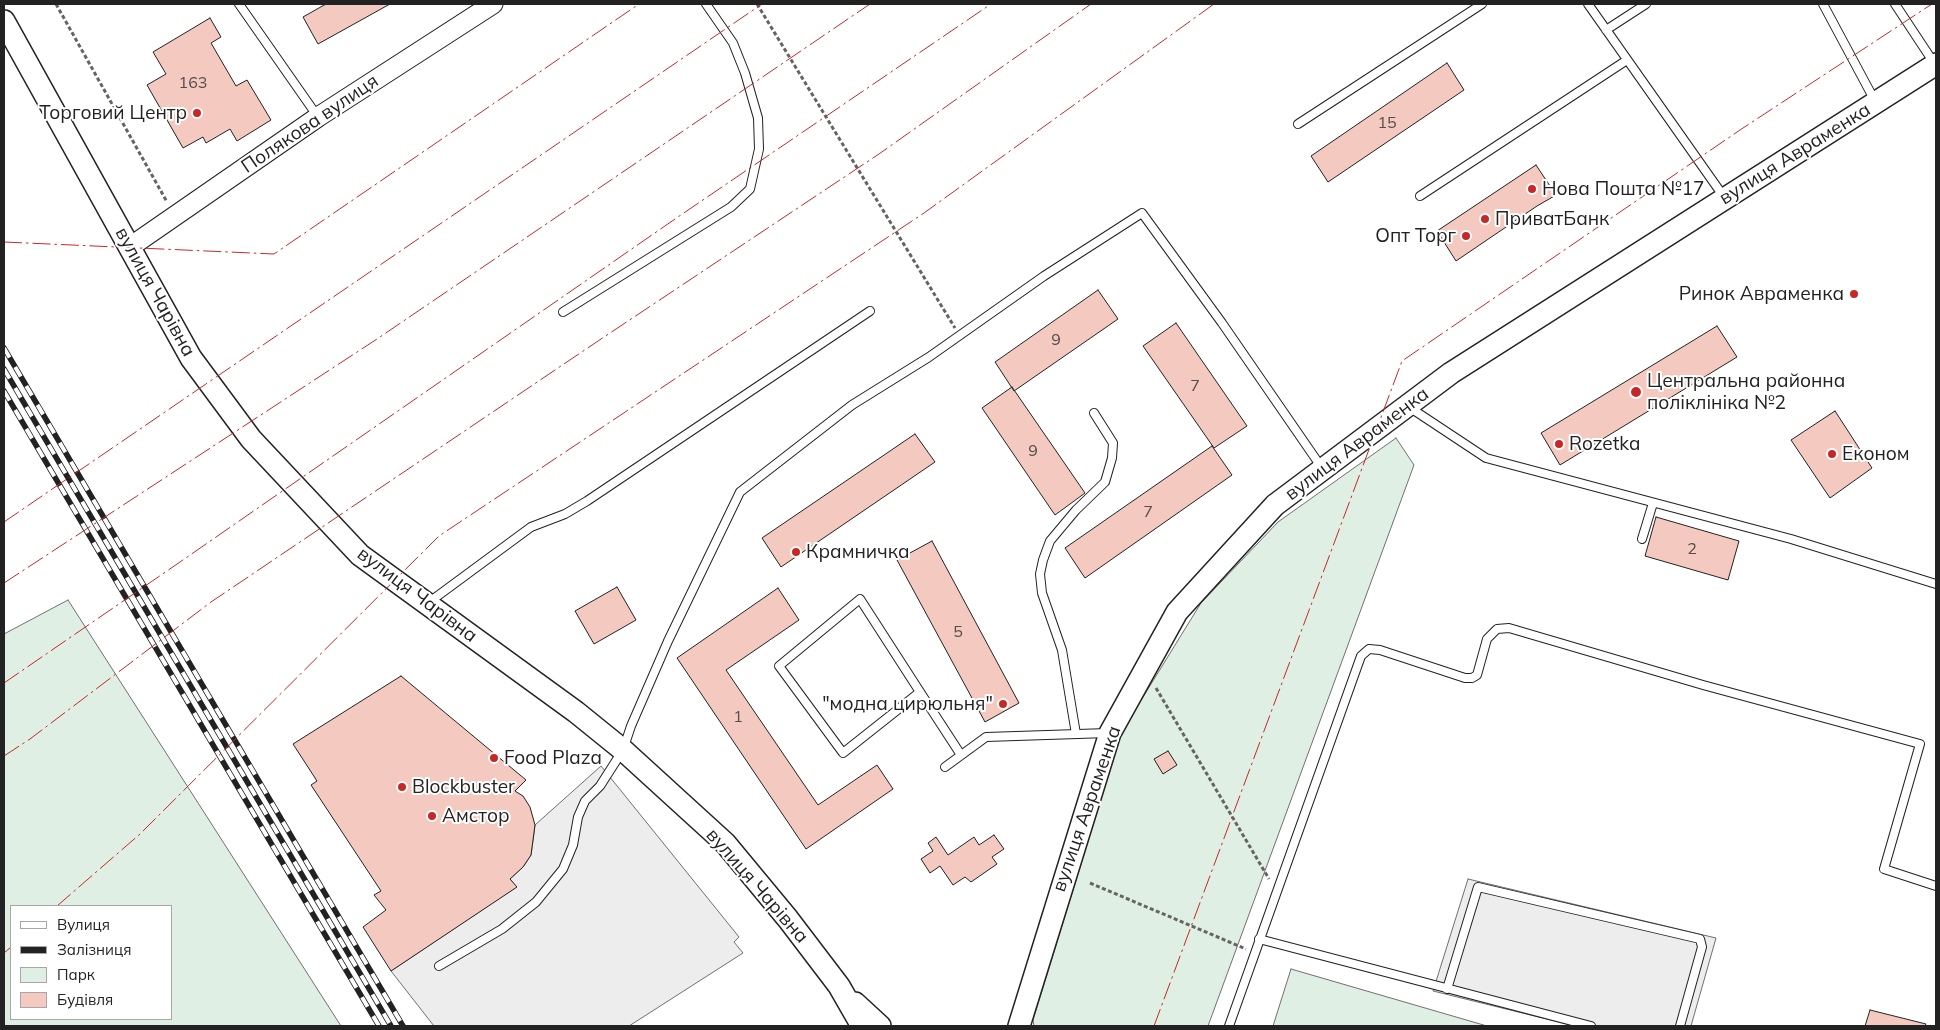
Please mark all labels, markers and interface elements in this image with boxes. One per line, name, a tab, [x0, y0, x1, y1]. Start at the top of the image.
street label: Полякова вулиця	[237, 70, 383, 178]
house number: 163	[179, 73, 207, 93]
street label: вулиця Авраменка	[1715, 98, 1875, 210]
place label: Торговий Центр	[39, 102, 187, 124]
marker: Торговий Центр	[191, 107, 203, 119]
house number: 15	[1377, 113, 1397, 133]
place label: Нова Пошта №17	[1542, 178, 1704, 200]
marker: Нова Пошта №17	[1526, 183, 1538, 195]
place label: ПриватБанк	[1495, 208, 1609, 230]
marker: ПриватБанк	[1479, 213, 1491, 225]
street label: вулиця Чарівна	[110, 223, 200, 361]
place label: Опт Торг	[1375, 225, 1456, 247]
marker: Опт Торг	[1460, 230, 1472, 242]
place label: Ринок Авраменка	[1679, 283, 1844, 305]
marker: Ринок Авраменка	[1848, 288, 1860, 300]
house number: 9	[1051, 330, 1061, 350]
place label: Центральна районна поліклініка №2	[1647, 370, 1845, 414]
house number: 7	[1190, 376, 1200, 396]
street label: вулиця Авраменка	[1281, 383, 1433, 505]
marker: Центральна районна поліклініка №2	[1629, 385, 1643, 399]
place label: Rozetka	[1569, 433, 1640, 455]
marker: Rozetka	[1553, 438, 1565, 450]
house number: 9	[1028, 441, 1038, 461]
place label: Економ	[1842, 443, 1910, 465]
marker: Економ	[1826, 448, 1838, 460]
house number: 7	[1143, 502, 1153, 522]
house number: 2	[1687, 539, 1697, 559]
place label: Крамничка	[806, 541, 910, 563]
street label: вулиця Чарівна	[352, 542, 482, 648]
marker: Крамничка	[790, 546, 802, 558]
house number: 5	[953, 622, 963, 642]
place label: "модна цирюльня"	[822, 693, 993, 715]
marker: "модна цирюльня"	[997, 698, 1009, 710]
house number: 1	[733, 707, 743, 727]
street label: вулиця Авраменка	[1048, 723, 1126, 895]
place label: Food Plaza	[504, 747, 602, 769]
marker: Food Plaza	[488, 752, 500, 764]
place label: Blockbuster	[412, 776, 515, 798]
marker: Blockbuster	[396, 781, 408, 793]
place label: Амстор	[442, 805, 510, 827]
marker: Амстор	[426, 810, 438, 822]
street label: вулиця Чарівна	[701, 824, 813, 948]
legend	[10, 905, 172, 1020]
text: Вулиця	[57, 915, 110, 934]
text: Залізниця	[57, 940, 131, 959]
text: Парк	[57, 965, 95, 984]
text: Будівля	[57, 990, 113, 1009]

